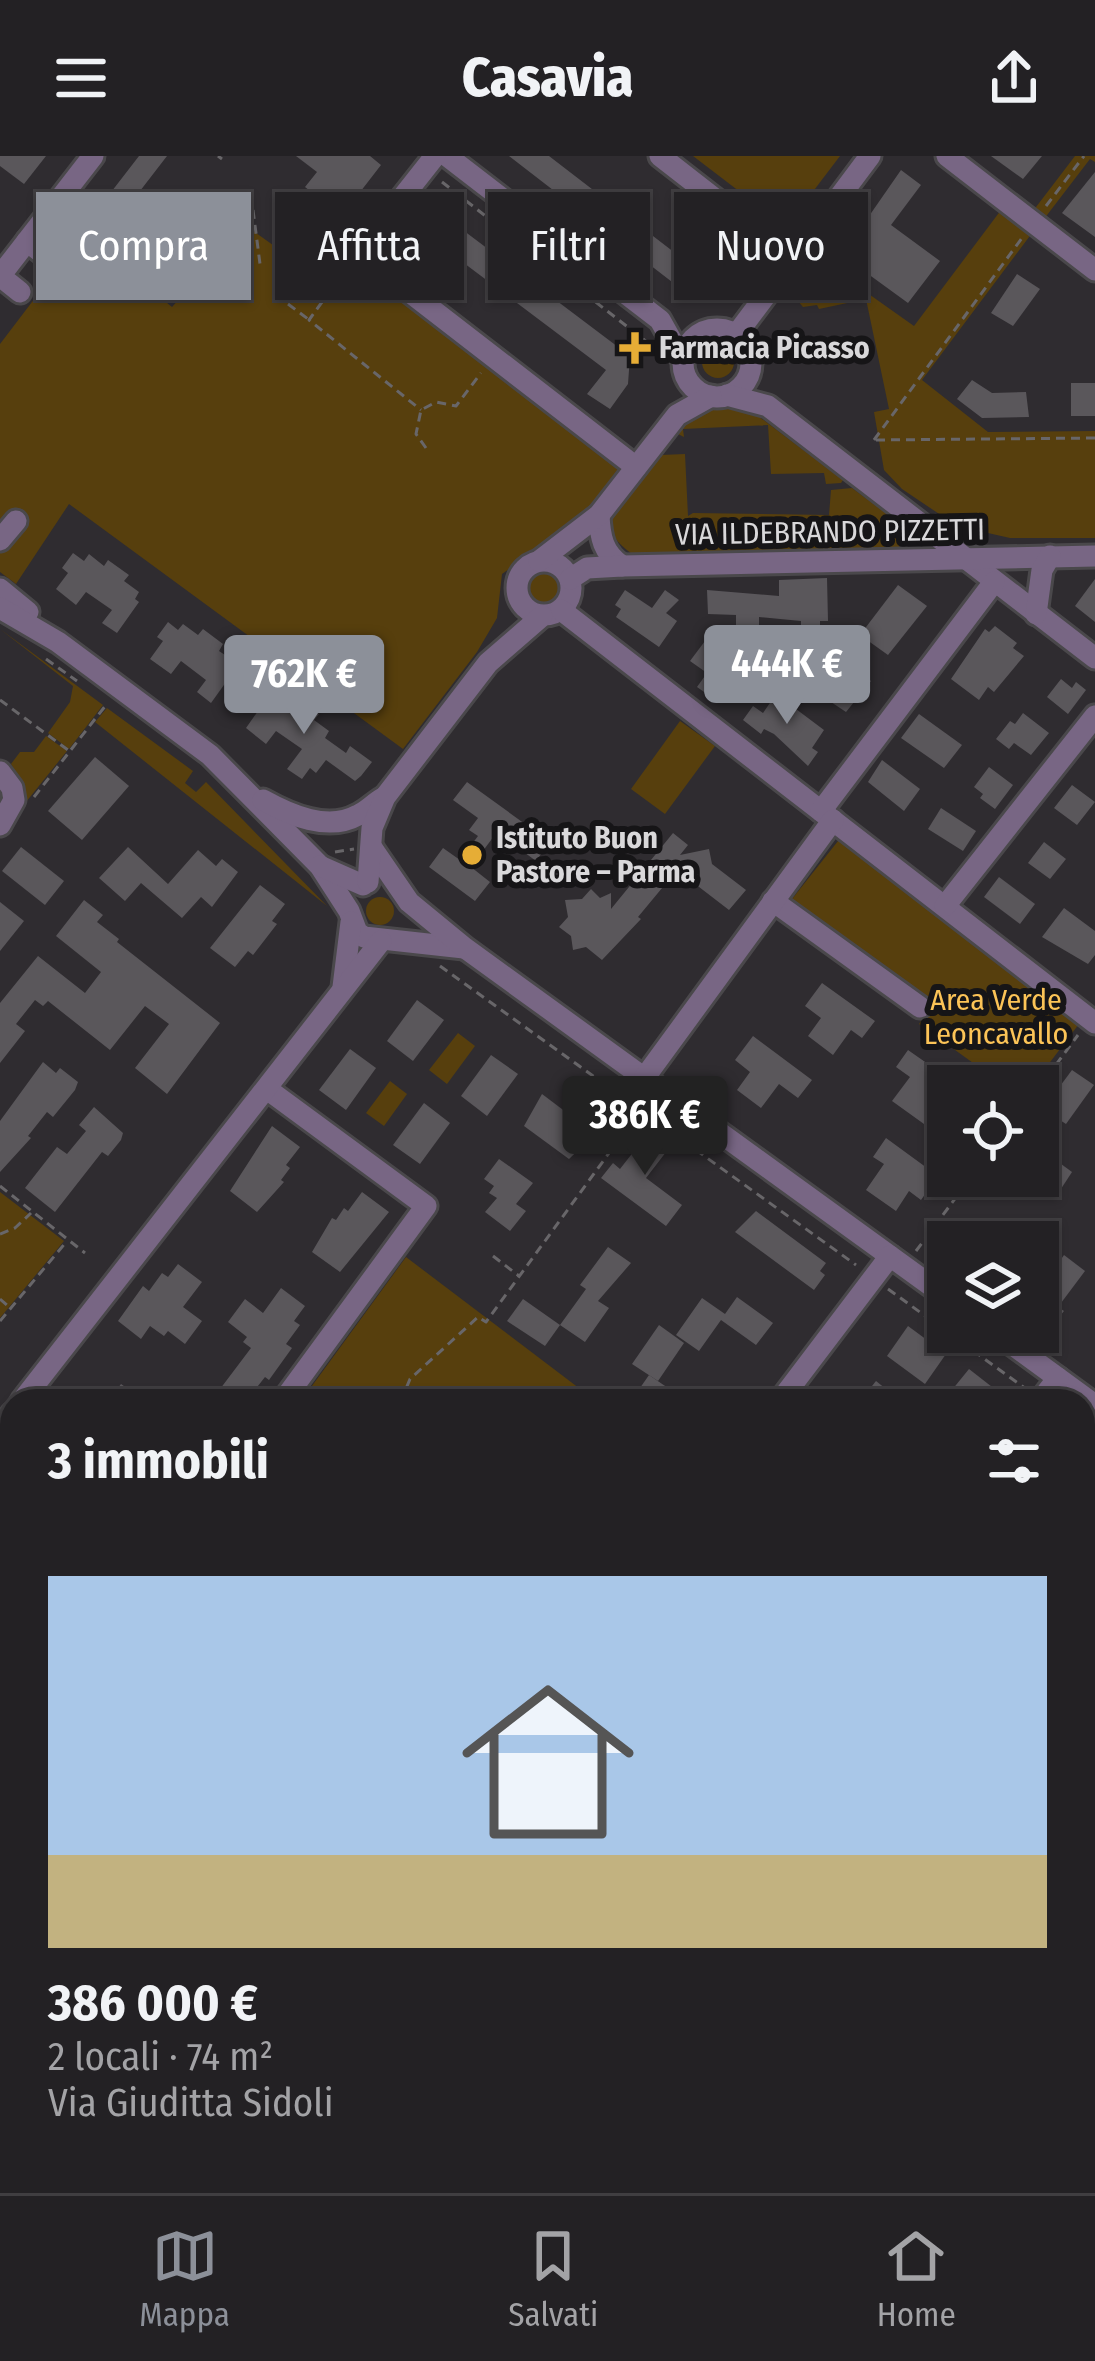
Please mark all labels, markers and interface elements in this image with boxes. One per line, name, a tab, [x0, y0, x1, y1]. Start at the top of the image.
icon: menu	[48, 45, 114, 111]
icon: share	[981, 45, 1047, 111]
text: Casavia	[462, 46, 633, 110]
chip: Compra	[36, 192, 251, 300]
chip: Affitta	[275, 192, 464, 300]
chip: Filtri	[488, 192, 650, 300]
chip: Nuovo	[674, 192, 868, 300]
place label: Farmacia Picasso	[659, 330, 870, 366]
marker: Farmacia Picasso	[622, 335, 648, 361]
street label: VIA ILDEBRANDO PIZZETTI	[675, 511, 985, 553]
pin: 444K €	[689, 625, 885, 727]
pin: 762K €	[206, 635, 402, 737]
text: 444K €	[731, 641, 843, 687]
text: 762K €	[251, 651, 357, 697]
place label: Istituto Buon Pastore – Parma	[496, 820, 696, 890]
marker: Istituto Buon Pastore – Parma	[459, 842, 485, 868]
park label: Area Verde Leoncavallo	[924, 982, 1068, 1052]
map controls	[927, 1065, 1059, 1353]
button: locate	[927, 1065, 1059, 1197]
pin: 386K €	[547, 1076, 743, 1178]
text: 386K €	[589, 1092, 701, 1138]
button: layers	[927, 1221, 1059, 1353]
icon: filters	[981, 1428, 1047, 1494]
text: 3 immobili	[48, 1430, 269, 1492]
icon: home	[440, 1654, 656, 1870]
text: 386 000 €	[48, 1972, 258, 2034]
text: 2 locali · 74 m²	[48, 2034, 273, 2080]
text: Via Giuditta Sidoli	[48, 2080, 333, 2126]
tab: Mappa	[139, 2223, 230, 2335]
tab: Salvati	[508, 2223, 598, 2335]
tab: Home	[877, 2223, 956, 2335]

